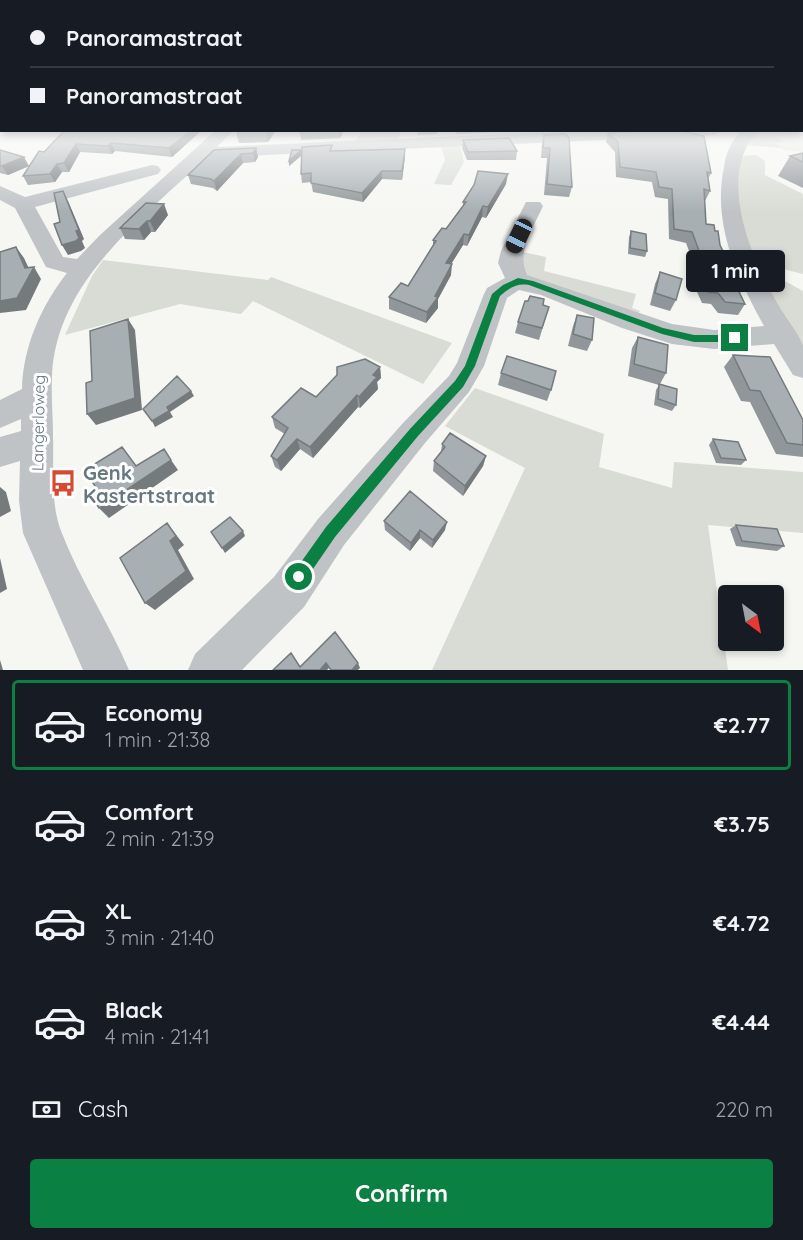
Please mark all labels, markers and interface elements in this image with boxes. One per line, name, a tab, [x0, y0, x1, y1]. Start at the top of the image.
text: Panoramastraat	[66, 24, 243, 52]
text: Panoramastraat	[66, 82, 243, 110]
car	[503, 216, 535, 256]
callout: 1 min	[686, 251, 784, 293]
text: 1 min	[711, 258, 760, 283]
route end	[721, 324, 748, 351]
street label: Langerloweg	[27, 375, 49, 471]
place label: Genk Kastertstraat	[83, 460, 215, 508]
bus stop icon: Genk Kastertstraat	[48, 468, 78, 498]
route start	[285, 563, 312, 590]
north arrow	[718, 585, 784, 651]
map controls	[718, 585, 784, 651]
icon: car	[33, 698, 87, 752]
text: Economy	[105, 699, 203, 727]
text: €2.77	[714, 711, 770, 739]
text: 1 min · 21:38	[105, 727, 210, 752]
icon: car	[33, 797, 87, 851]
text: Comfort	[105, 798, 194, 826]
text: €3.75	[714, 810, 770, 838]
text: 2 min · 21:39	[105, 826, 214, 851]
icon: car	[33, 896, 87, 950]
text: XL	[105, 897, 132, 925]
text: €4.72	[713, 909, 770, 937]
text: 3 min · 21:40	[105, 925, 215, 950]
icon: car	[33, 995, 87, 1049]
text: Black	[105, 996, 163, 1024]
text: €4.44	[713, 1008, 770, 1036]
text: 4 min · 21:41	[105, 1024, 210, 1049]
icon: cash	[30, 1093, 63, 1126]
text: Cash	[78, 1095, 129, 1123]
text: 220 m	[715, 1097, 773, 1122]
button: Confirm	[30, 1159, 773, 1228]

